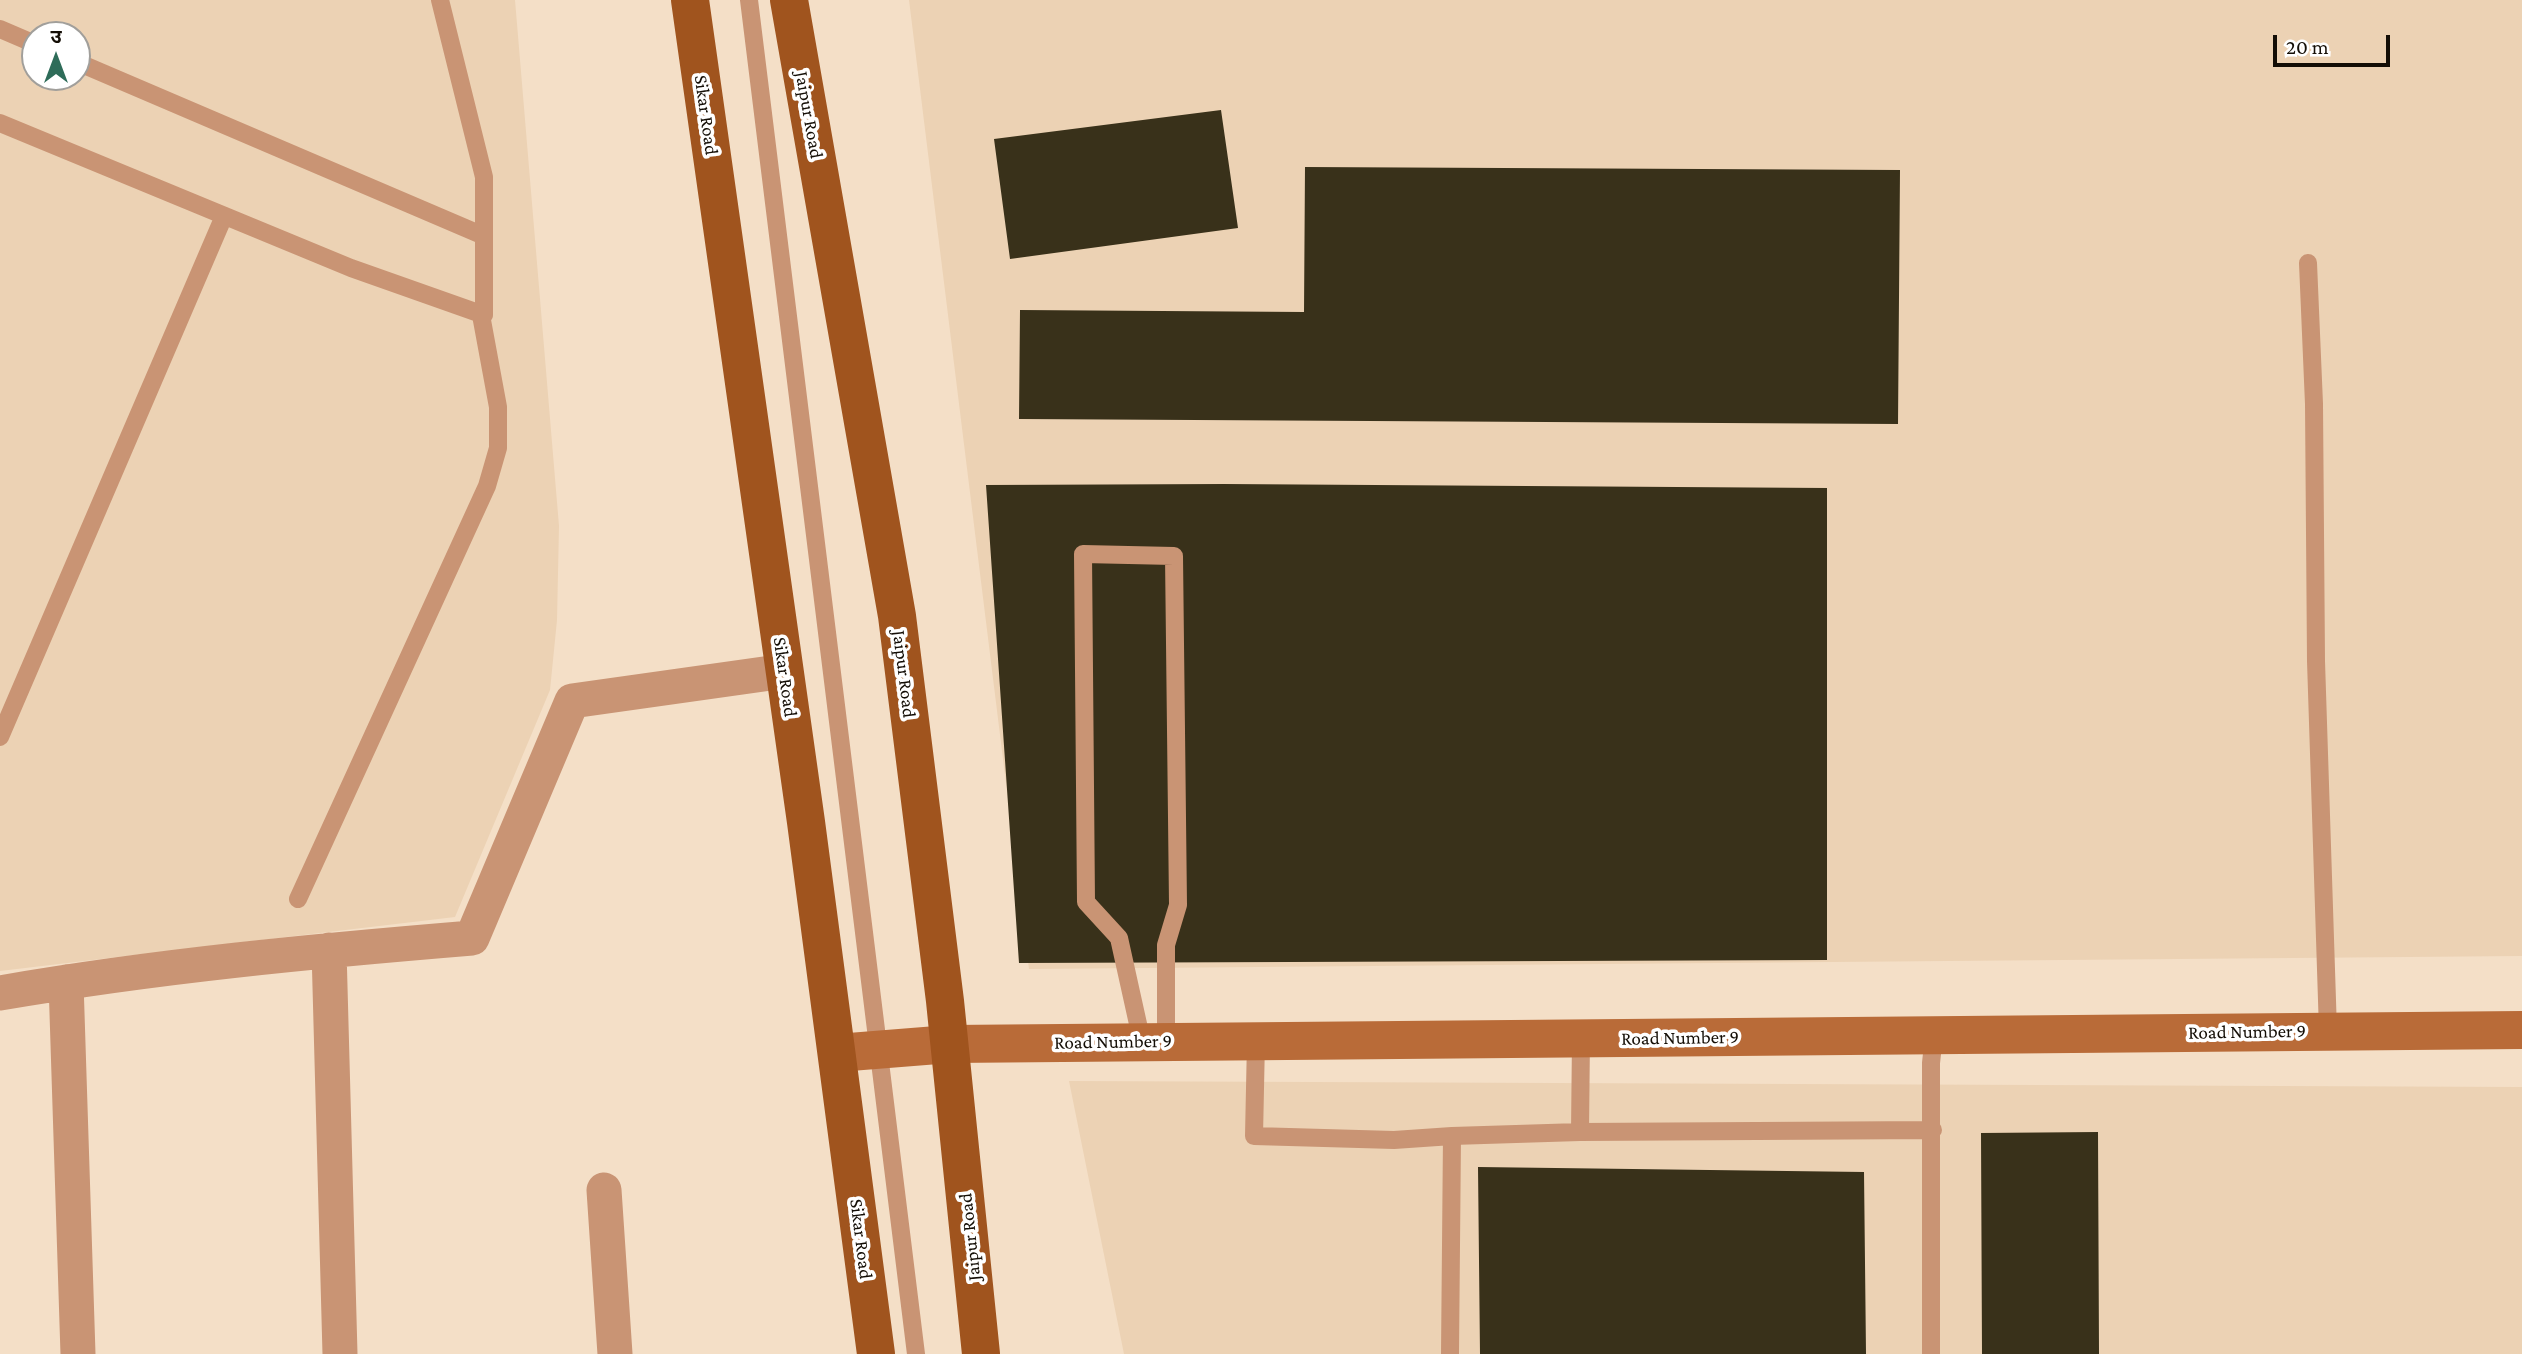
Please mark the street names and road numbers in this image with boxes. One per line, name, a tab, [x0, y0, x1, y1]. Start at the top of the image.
street label: Jaipur Road	[790, 70, 828, 160]
street label: Sikar Road	[689, 74, 723, 156]
street label: Jaipur Road	[887, 629, 921, 719]
street label: Sikar Road	[768, 636, 802, 718]
street label: Road Number 9	[2188, 1020, 2306, 1044]
street label: Road Number 9	[1621, 1026, 1739, 1050]
street label: Road Number 9	[1054, 1030, 1172, 1054]
street label: Jaipur Road	[954, 1192, 986, 1282]
street label: Sikar Road	[845, 1198, 877, 1280]

